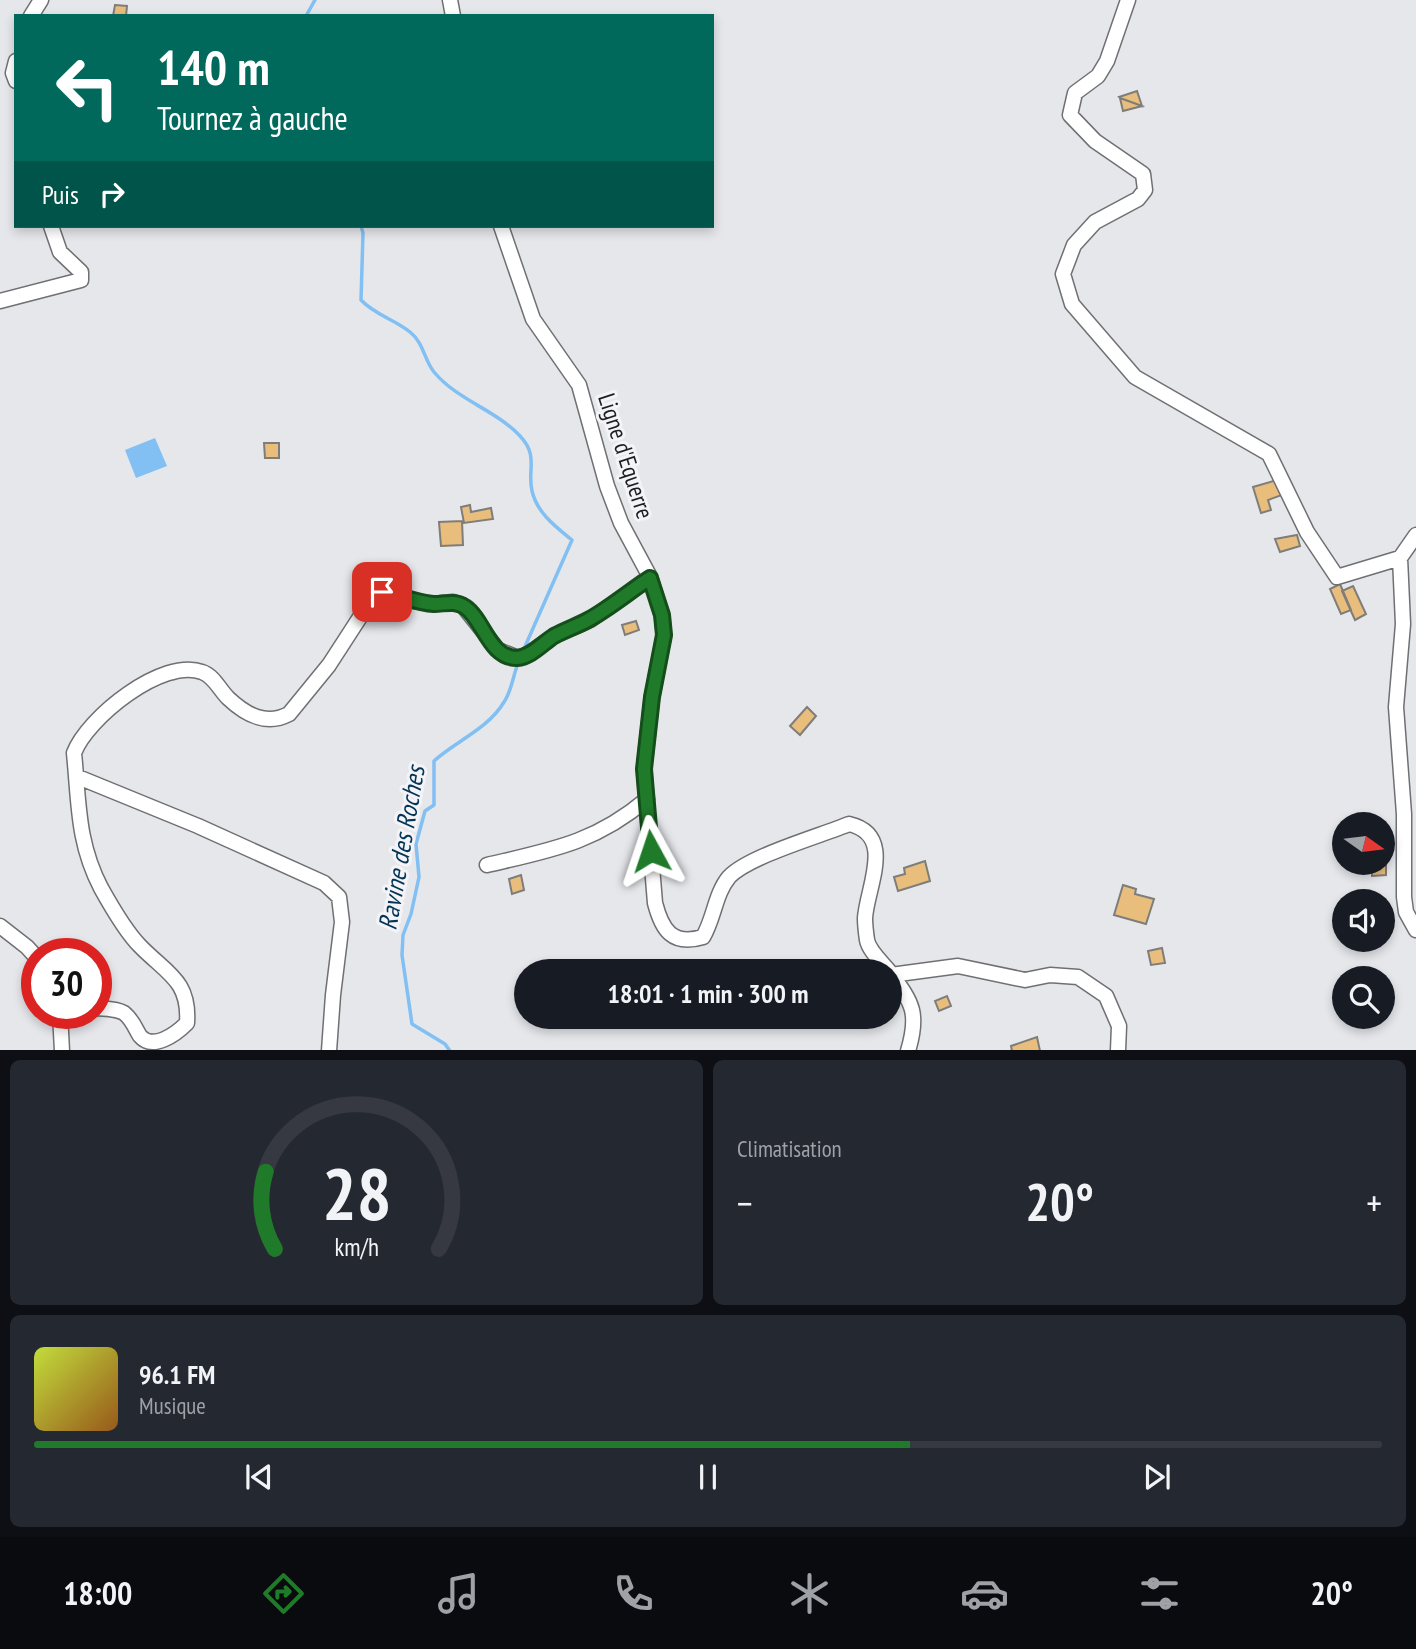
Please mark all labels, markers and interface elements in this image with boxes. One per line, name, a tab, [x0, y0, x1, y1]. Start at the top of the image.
text: 140 m	[157, 35, 270, 99]
icon: left	[42, 42, 133, 133]
text: Tournez à gauche	[157, 97, 348, 139]
icon: right	[93, 175, 131, 213]
text: Puis	[42, 178, 79, 211]
street label: Ligne d'Equerre	[591, 389, 661, 523]
pin	[352, 562, 412, 622]
icon: arrive	[363, 573, 401, 611]
water label: Ravine des Roches	[370, 761, 432, 932]
north arrow	[1332, 812, 1395, 875]
map controls	[1332, 812, 1395, 1029]
position arrow	[614, 814, 688, 888]
button: sound	[1332, 889, 1395, 952]
speed limit sign: 30	[21, 938, 112, 1029]
button: search	[1332, 966, 1395, 1029]
text: 18:01 · 1 min · 300 m	[608, 977, 808, 1010]
text: Climatisation	[737, 1134, 842, 1163]
text: 28	[322, 1145, 391, 1239]
text: 20°	[1025, 1168, 1094, 1235]
text: −	[737, 1178, 753, 1227]
text: +	[1366, 1178, 1382, 1227]
text: km/h	[334, 1230, 379, 1262]
text: 96.1 FM	[139, 1358, 215, 1391]
text: Musique	[139, 1391, 206, 1420]
icon: previous	[240, 1458, 278, 1496]
icon: pause	[689, 1458, 727, 1496]
icon: next	[1138, 1458, 1176, 1496]
icon: directions	[259, 1569, 308, 1618]
icon: music	[434, 1569, 483, 1618]
icon: phone	[609, 1569, 658, 1618]
icon: climate	[785, 1569, 834, 1618]
icon: car	[960, 1569, 1009, 1618]
icon: filters	[1135, 1569, 1184, 1618]
text: 18:00	[63, 1572, 132, 1614]
text: 20°	[1311, 1572, 1353, 1614]

